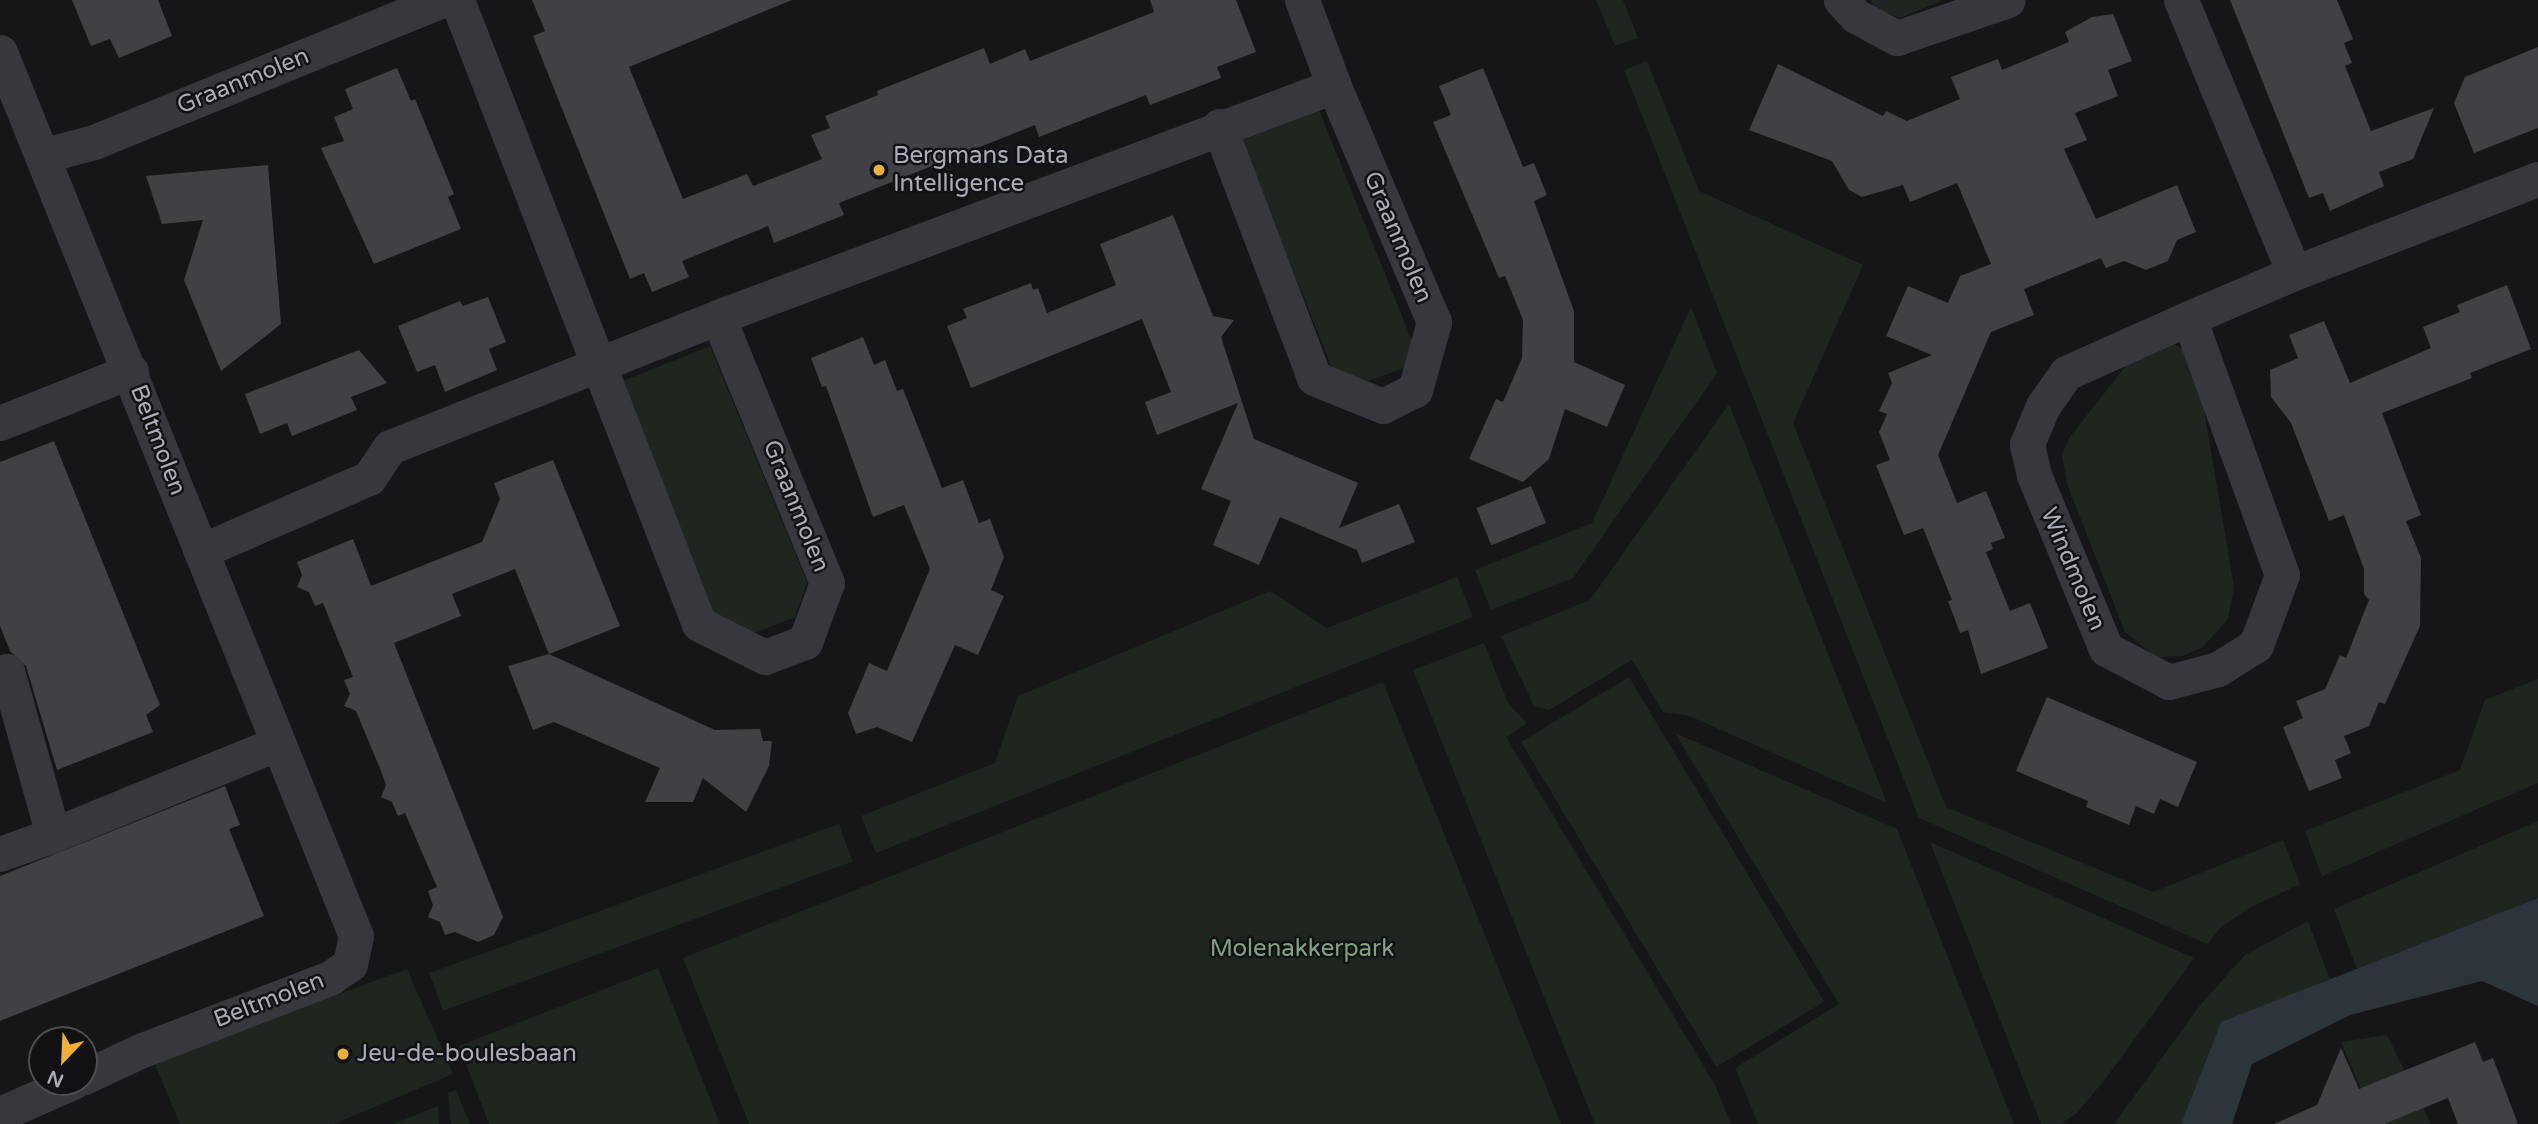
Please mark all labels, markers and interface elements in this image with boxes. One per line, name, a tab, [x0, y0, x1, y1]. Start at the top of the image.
street label: Graanmolen	[173, 41, 313, 121]
place label: Bergmans Data Intelligence	[893, 142, 1069, 198]
marker: Bergmans Data Intelligence	[871, 162, 887, 178]
street label: Graanmolen	[1357, 167, 1439, 307]
street label: Beltmolen	[124, 381, 192, 499]
street label: Graanmolen	[756, 436, 836, 576]
street label: Windmolen	[2034, 503, 2112, 635]
park label: Molenakkerpark	[1210, 935, 1394, 963]
street label: Beltmolen	[210, 966, 328, 1034]
north arrow	[28, 1026, 98, 1096]
place label: Jeu-de-boulesbaan	[357, 1040, 577, 1068]
marker: Jeu-de-boulesbaan	[335, 1046, 351, 1062]
text: N	[44, 1065, 67, 1092]

